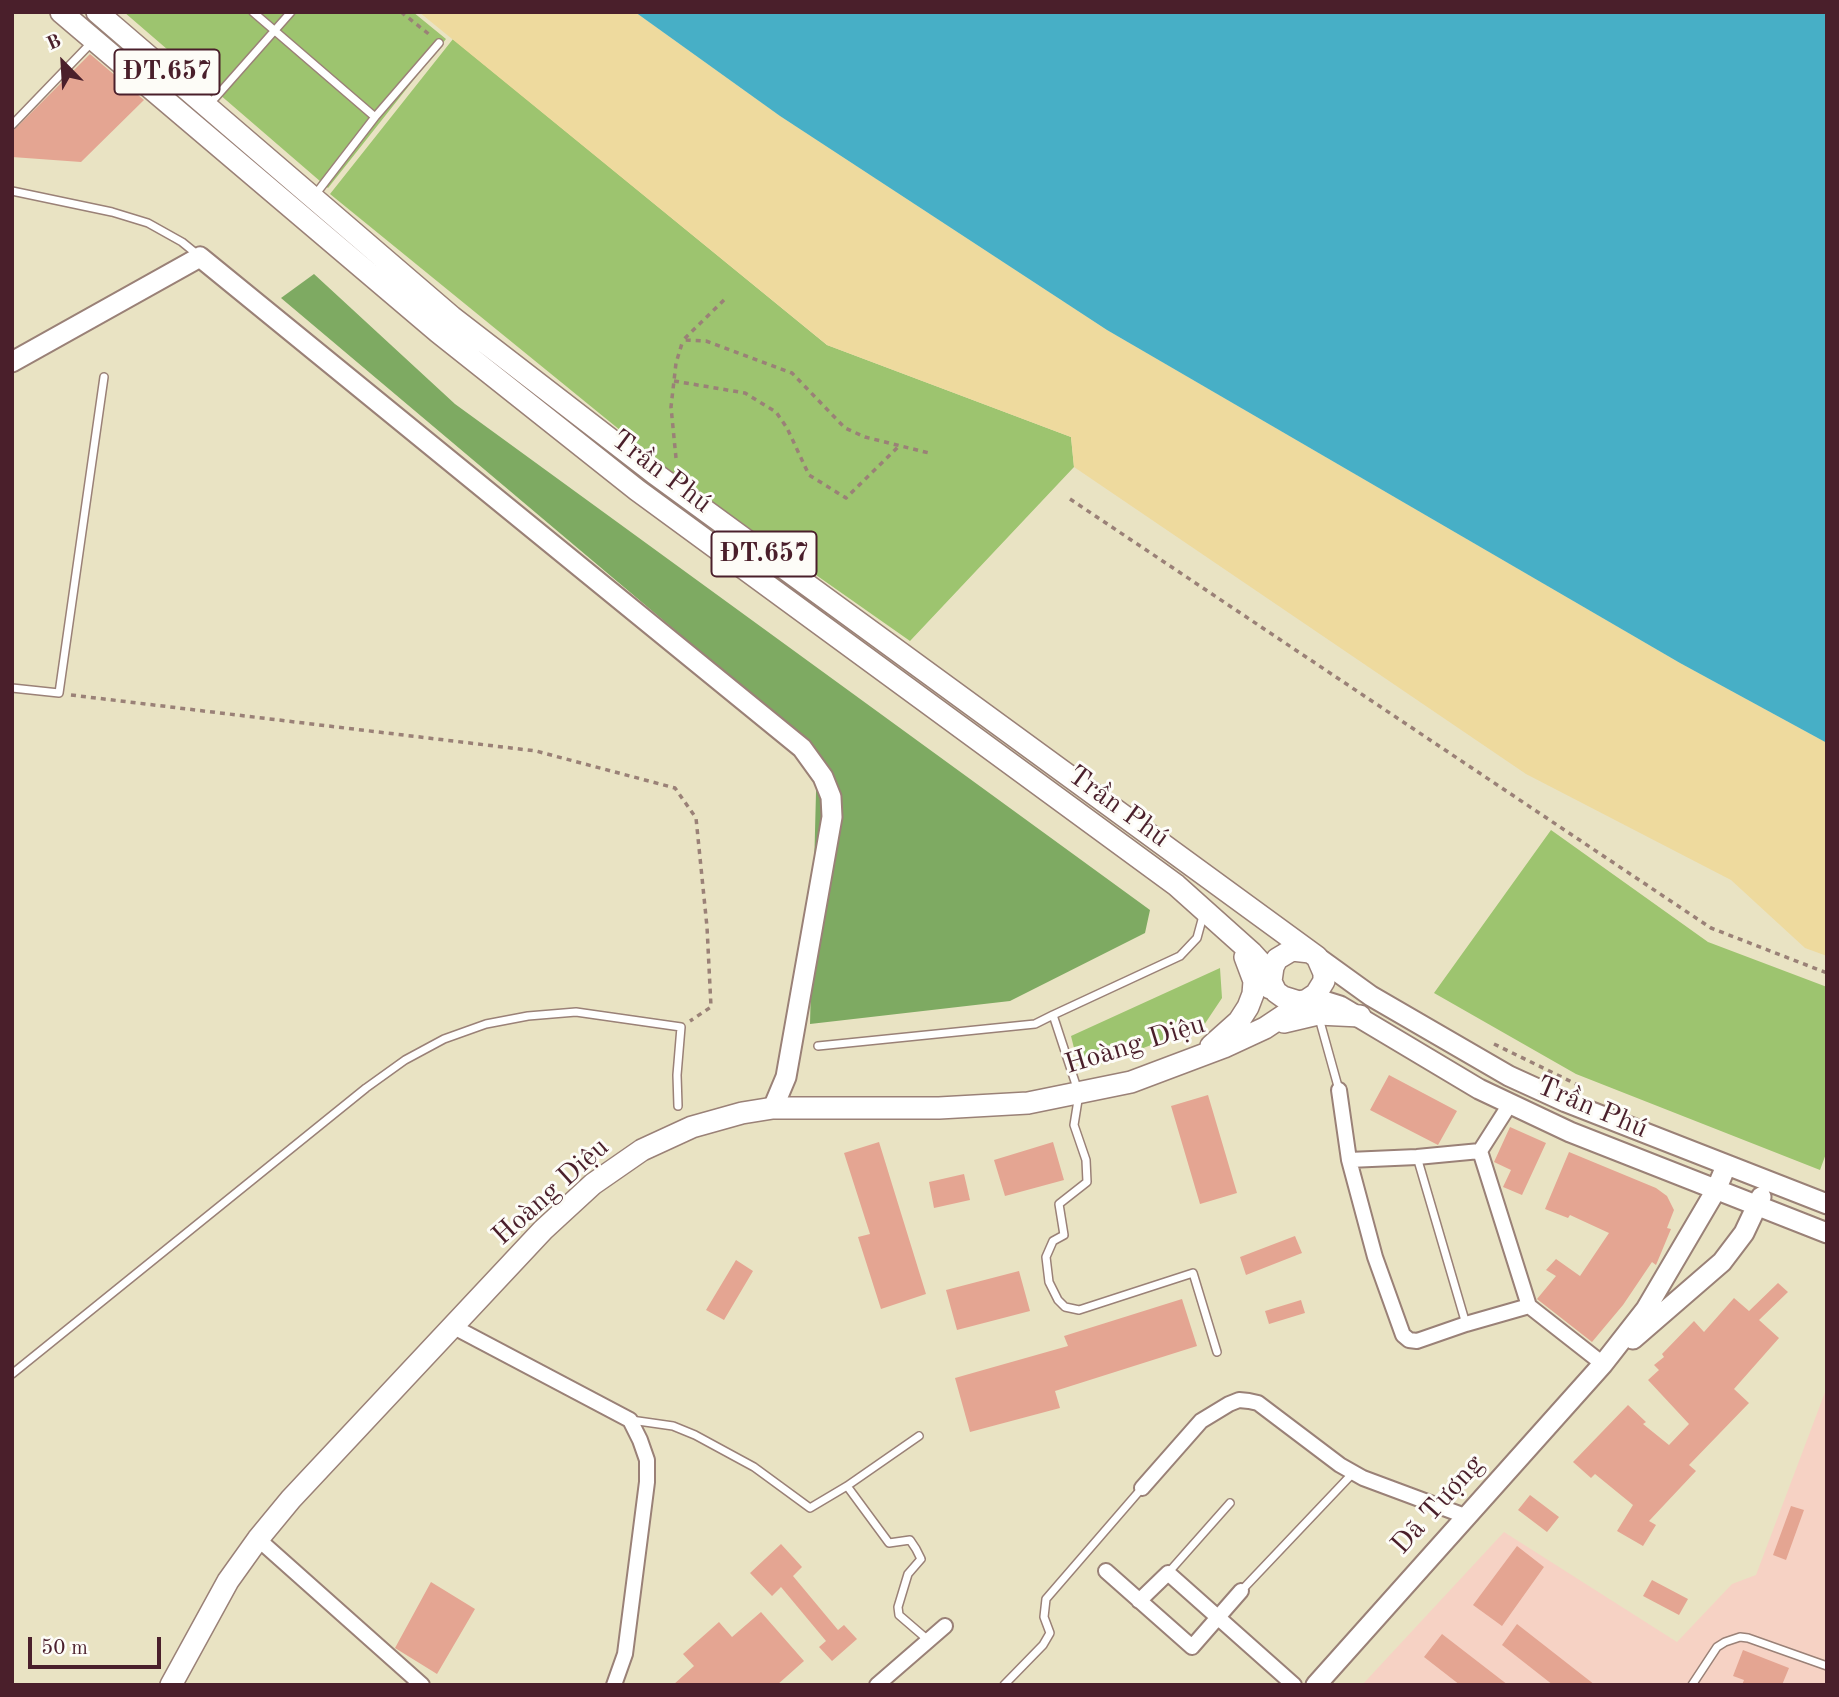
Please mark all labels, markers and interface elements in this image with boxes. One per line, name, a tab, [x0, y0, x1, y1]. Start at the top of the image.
north arrow	[28, 28, 98, 98]
text: B	[44, 32, 64, 55]
road number: ĐT.657	[114, 50, 220, 94]
street label: Trần Phú	[604, 423, 718, 521]
road number: ĐT.657	[712, 532, 816, 576]
street label: Trần Phú	[1061, 759, 1175, 855]
street label: Hoàng Diệu	[1061, 1008, 1209, 1082]
street label: Trần Phú	[1531, 1070, 1653, 1146]
street label: Hoàng Diệu	[486, 1131, 616, 1253]
street label: Dã Tượng	[1385, 1448, 1491, 1562]
scale bar	[32, 1624, 164, 1668]
text: 50 m	[41, 1638, 88, 1659]

